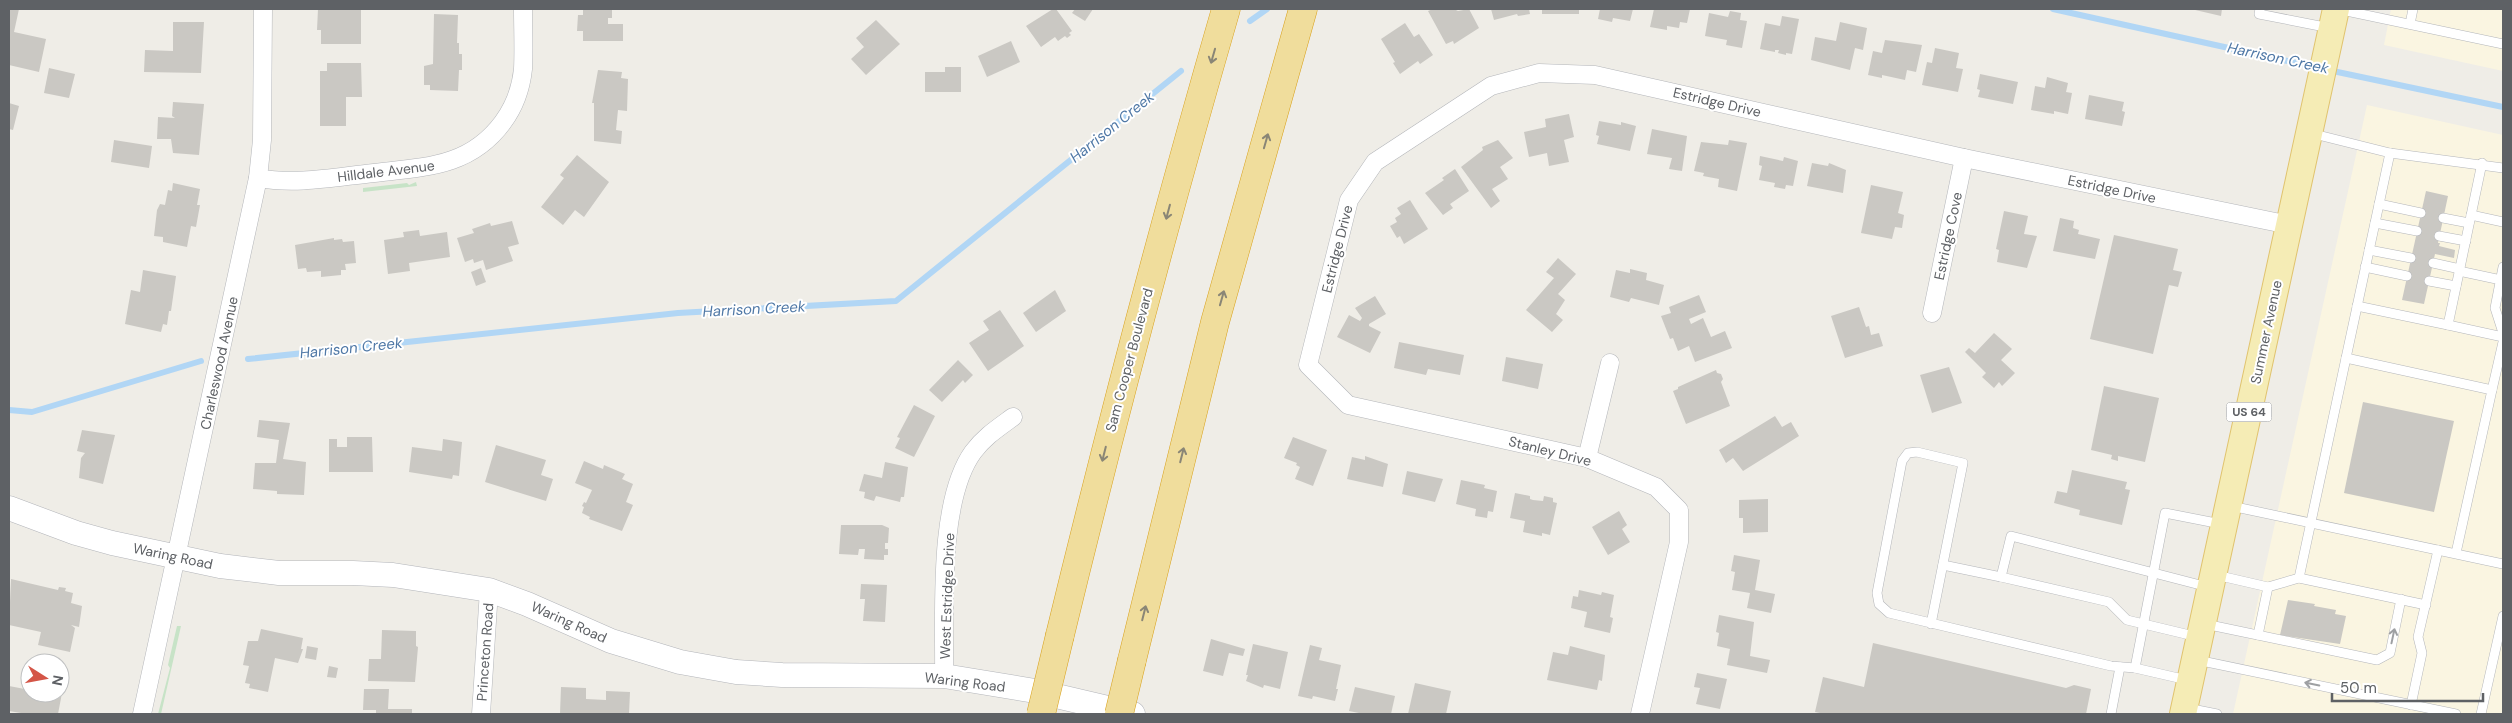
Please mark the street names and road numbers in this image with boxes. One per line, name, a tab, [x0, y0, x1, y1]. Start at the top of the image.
street label: Estridge Drive	[1671, 83, 1763, 121]
street label: Hilldale Avenue	[336, 156, 436, 186]
street label: Estridge Drive	[2066, 171, 2158, 207]
street label: Estridge Cove	[1930, 190, 1966, 282]
street label: Estridge Drive	[1317, 203, 1357, 295]
street label: Summer Avenue	[2246, 278, 2286, 385]
street label: Sam Cooper Boulevard	[1101, 286, 1157, 434]
street label: Charleswood Avenue	[196, 295, 242, 431]
road number: US 64	[2226, 402, 2272, 422]
street label: Stanley Drive	[1507, 432, 1593, 470]
street label: West Estridge Drive	[936, 532, 958, 660]
street label: Waring Road	[131, 539, 215, 573]
street label: Waring Road	[528, 597, 610, 647]
street label: Princeton Road	[473, 602, 497, 702]
street label: Waring Road	[924, 668, 1006, 696]

